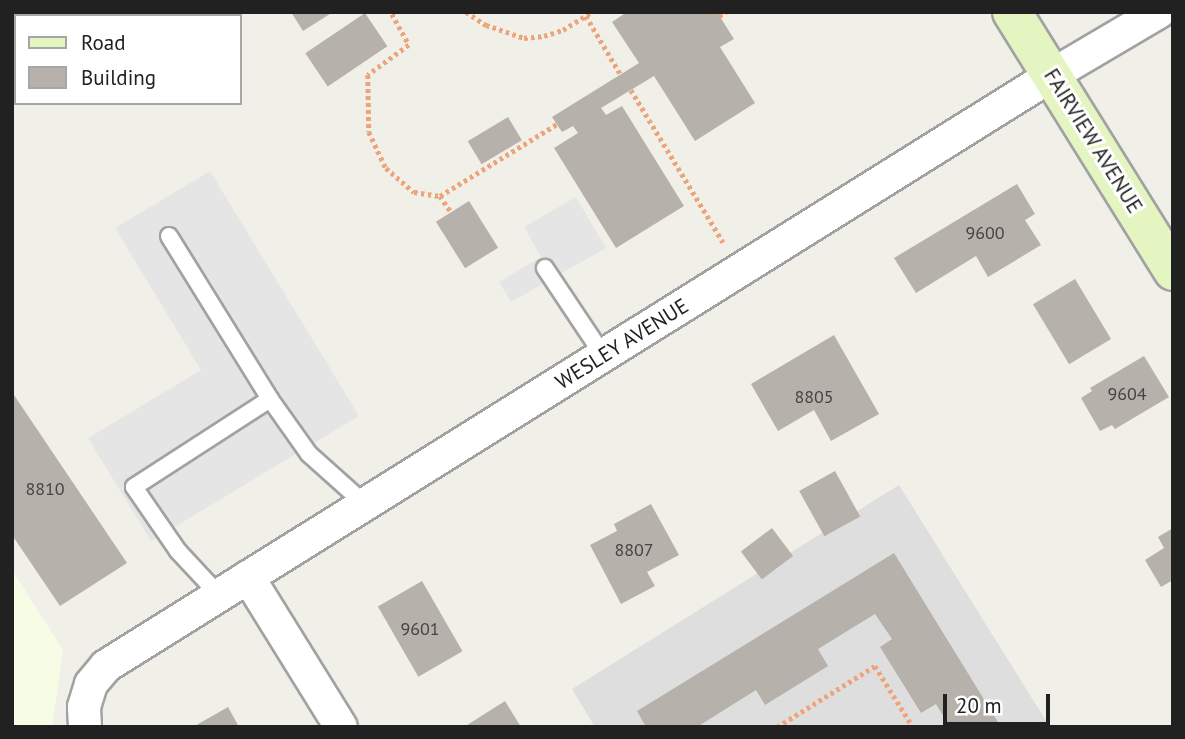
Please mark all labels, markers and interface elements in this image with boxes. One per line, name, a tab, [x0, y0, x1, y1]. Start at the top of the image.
legend	[14, 14, 242, 105]
text: Road	[81, 29, 125, 56]
text: Building	[81, 64, 156, 91]
street label: FAIRVIEW AVENUE	[1038, 64, 1148, 218]
house number: 9600	[965, 222, 1005, 244]
street label: WESLEY AVENUE	[551, 293, 693, 395]
house number: 9604	[1107, 383, 1147, 405]
house number: 8805	[794, 386, 834, 408]
house number: 8810	[25, 478, 65, 500]
house number: 8807	[614, 539, 654, 561]
house number: 9601	[400, 618, 440, 640]
scale bar	[947, 680, 1054, 724]
text: 20 m	[956, 692, 1002, 719]

